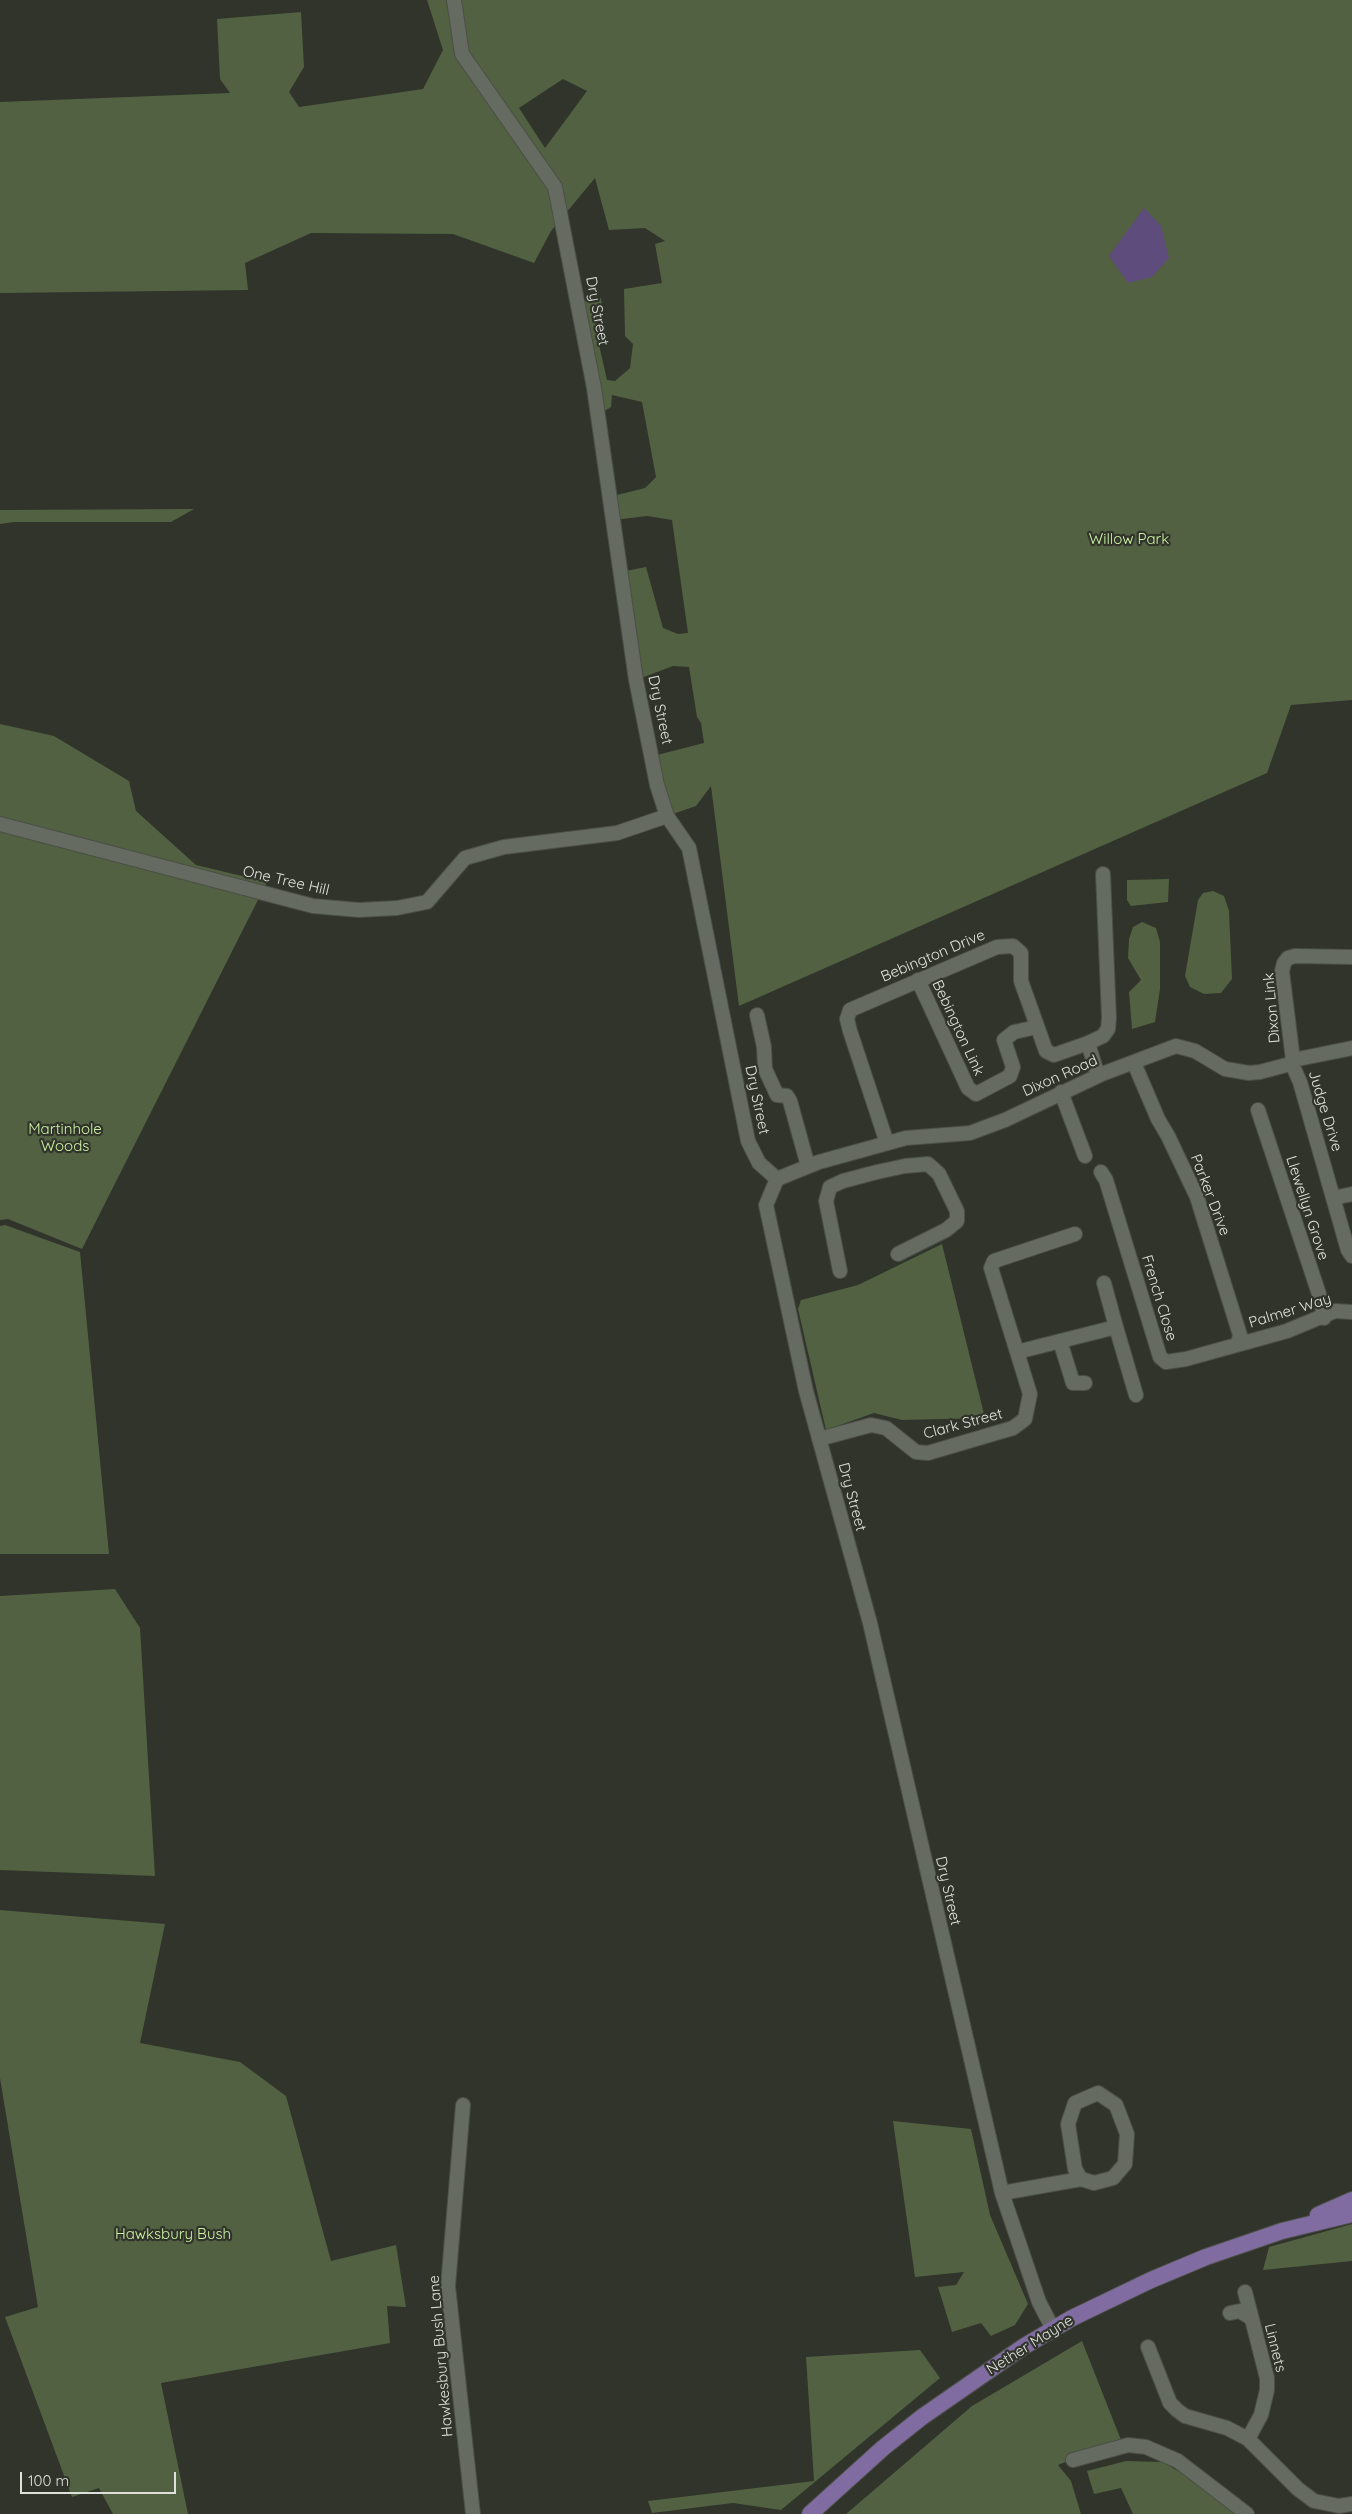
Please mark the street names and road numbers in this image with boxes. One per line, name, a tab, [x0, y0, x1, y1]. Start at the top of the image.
street label: Dry Street	[581, 275, 613, 347]
street label: Dry Street	[644, 674, 676, 746]
street label: One Tree Hill	[241, 862, 331, 900]
street label: Bebington Drive	[878, 926, 988, 986]
street label: Dixon Link	[1260, 972, 1284, 1044]
street label: Bebington Link	[928, 977, 988, 1079]
street label: Dixon Road	[1020, 1051, 1100, 1101]
street label: Dry Street	[741, 1064, 773, 1136]
street label: Judge Drive	[1304, 1068, 1346, 1154]
street label: Parker Drive	[1186, 1152, 1234, 1238]
street label: Llewellyn Grove	[1282, 1154, 1332, 1262]
street label: French Close	[1137, 1253, 1181, 1343]
street label: Palmer Way	[1247, 1290, 1333, 1332]
street label: Clark Street	[921, 1405, 1005, 1443]
street label: Dry Street	[834, 1461, 870, 1533]
street label: Dry Street	[931, 1855, 965, 1927]
street label: Hawkesbury Bush Lane	[425, 2274, 457, 2438]
street label: Nether Mayne	[983, 2311, 1077, 2379]
street label: Linnets	[1260, 2322, 1290, 2374]

